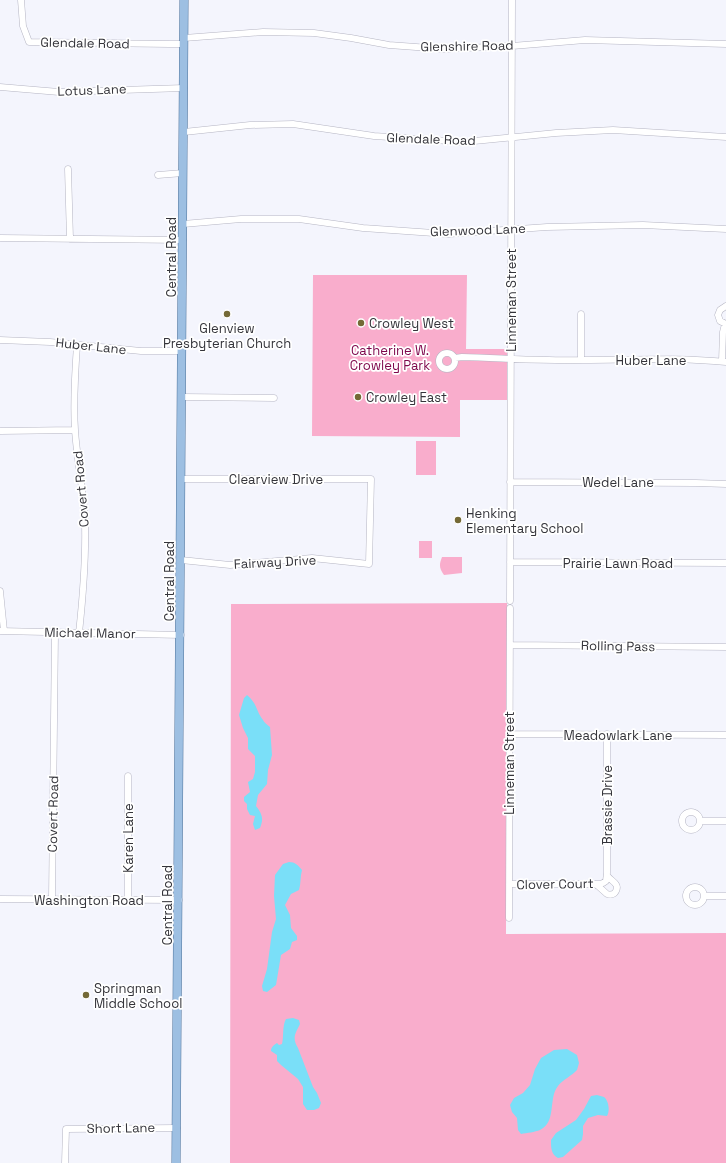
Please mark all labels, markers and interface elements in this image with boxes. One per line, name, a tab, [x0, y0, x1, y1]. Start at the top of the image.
street label: Glendale Road	[40, 34, 130, 52]
street label: Glenshire Road	[420, 37, 514, 55]
street label: Lotus Lane	[57, 80, 127, 100]
street label: Glendale Road	[386, 129, 476, 149]
street label: Central Road	[163, 217, 180, 297]
street label: Glenwood Lane	[430, 220, 526, 240]
street label: Linneman Street	[503, 248, 520, 352]
marker: Glenview Presbyterian Church	[222, 309, 232, 319]
place label: Crowley West	[369, 315, 454, 332]
marker: Crowley West	[356, 318, 366, 328]
place label: Glenview Presbyterian Church	[163, 320, 291, 352]
street label: Huber Lane	[55, 334, 127, 358]
park label: Catherine W. Crowley Park	[350, 342, 430, 374]
street label: Huber Lane	[615, 352, 687, 369]
place label: Crowley East	[366, 389, 447, 406]
marker: Crowley East	[353, 392, 363, 402]
street label: Covert Road	[69, 450, 93, 528]
street label: Clearview Drive	[229, 471, 323, 488]
street label: Wedel Lane	[582, 474, 654, 491]
place label: Henking Elementary School	[466, 505, 583, 537]
marker: Henking Elementary School	[453, 515, 463, 525]
street label: Central Road	[161, 541, 178, 621]
street label: Fairway Drive	[233, 551, 317, 573]
street label: Prairie Lawn Road	[563, 555, 673, 572]
street label: Michael Manor	[44, 624, 136, 642]
street label: Rolling Pass	[581, 637, 655, 655]
street label: Linneman Street	[501, 711, 518, 815]
street label: Meadowlark Lane	[563, 727, 673, 744]
street label: Brassie Drive	[599, 765, 616, 845]
street label: Covert Road	[44, 776, 62, 852]
street label: Karen Lane	[120, 803, 137, 873]
street label: Central Road	[159, 865, 176, 945]
street label: Clover Court	[516, 875, 594, 893]
street label: Washington Road	[34, 892, 144, 909]
place label: Springman Middle School	[94, 980, 182, 1012]
marker: Springman Middle School	[81, 990, 91, 1000]
street label: Short Lane	[87, 1119, 155, 1137]

